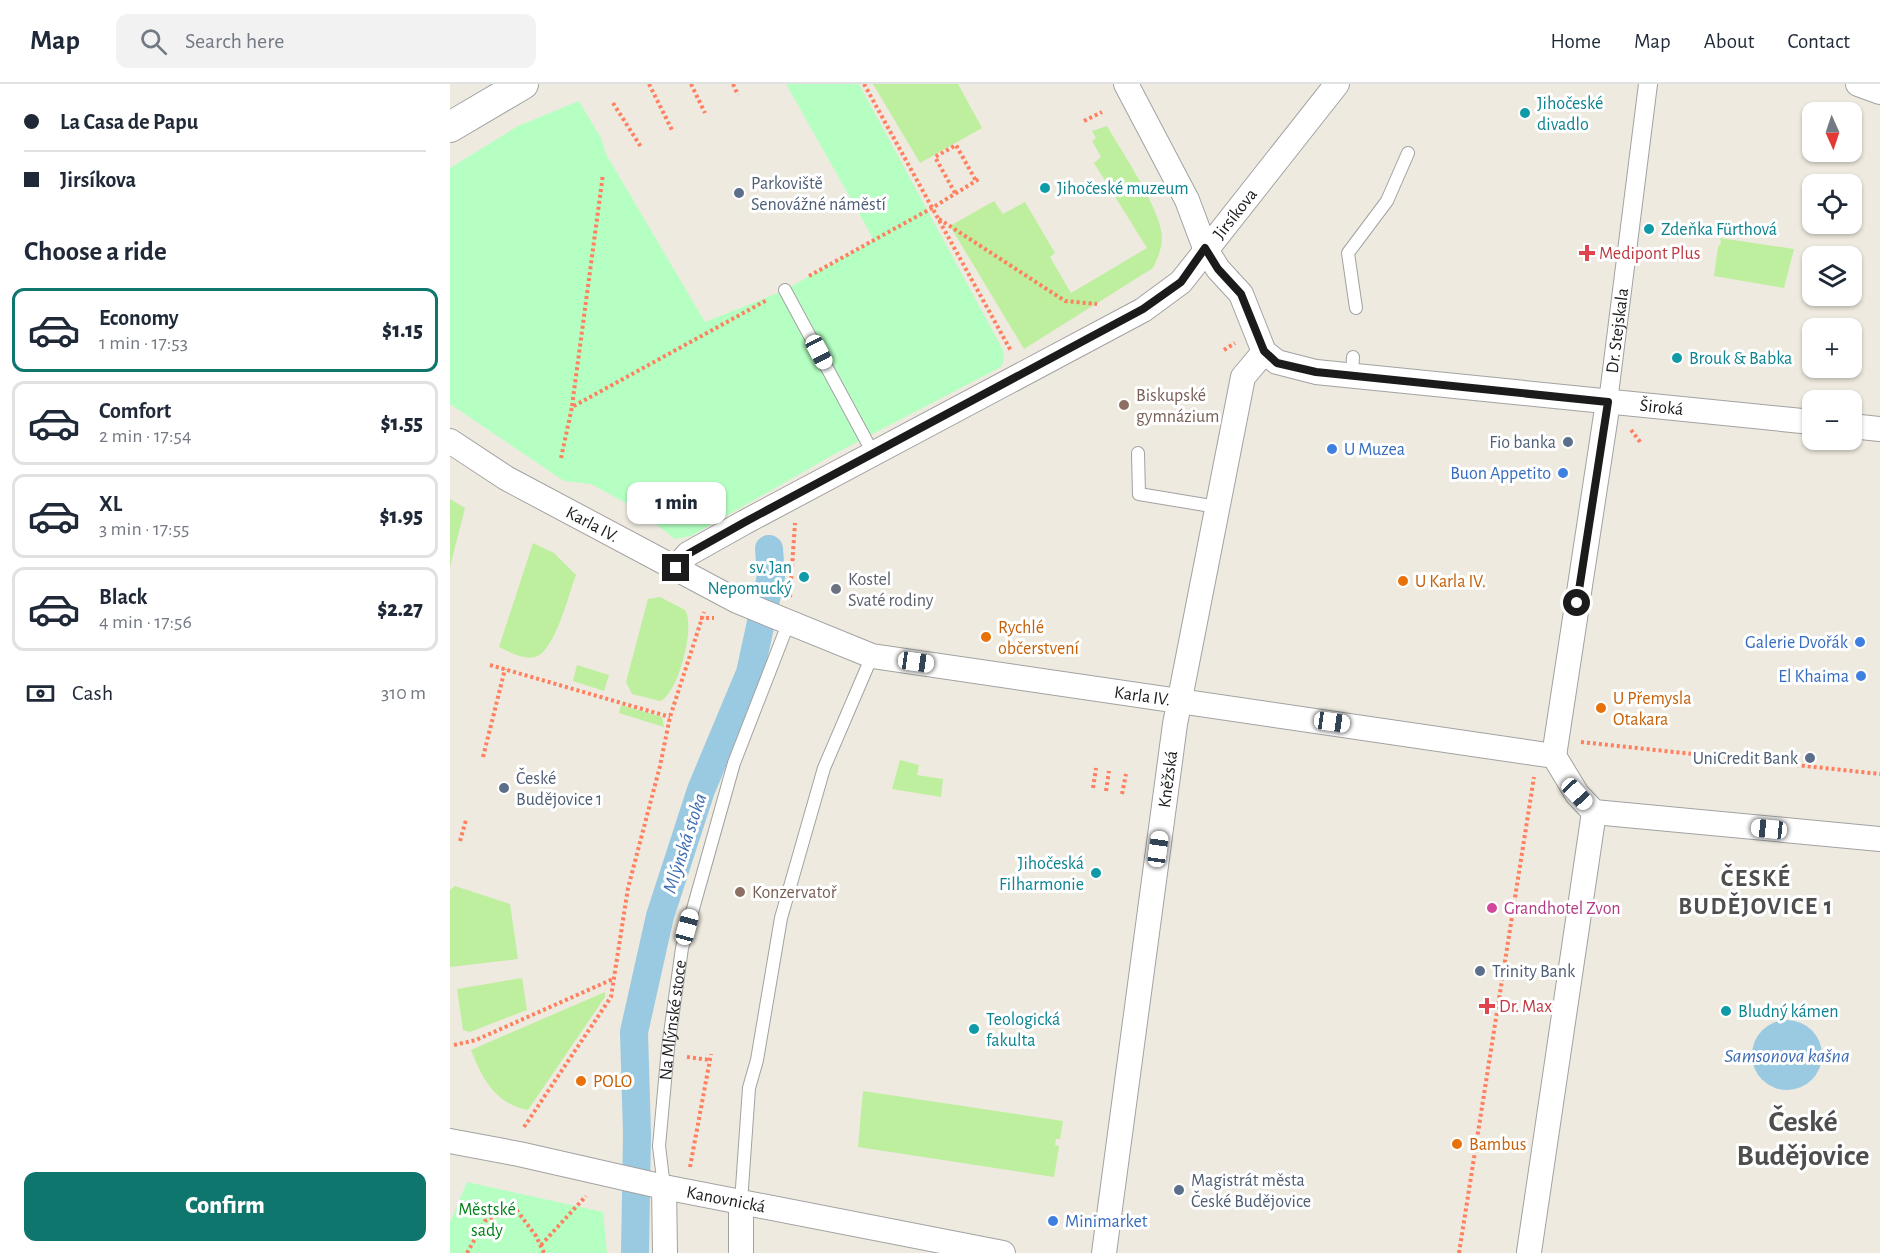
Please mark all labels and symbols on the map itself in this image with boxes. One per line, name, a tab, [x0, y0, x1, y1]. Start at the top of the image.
place label: Jihočeské divadlo	[1537, 95, 1603, 134]
north arrow	[1802, 102, 1862, 162]
marker: Jihočeské divadlo	[1518, 106, 1532, 120]
place label: Parkoviště Senovážné náměstí	[751, 175, 886, 214]
place label: Jihočeské muzeum	[1057, 180, 1189, 198]
marker: Jihočeské muzeum	[1038, 181, 1052, 195]
marker: Parkoviště Senovážné náměstí	[732, 186, 746, 200]
street label: Jirsíkova	[1210, 186, 1261, 243]
place label: Zdeňka Fürthová	[1661, 221, 1777, 239]
marker: Zdeňka Fürthová	[1642, 222, 1656, 236]
place label: Medipont Plus	[1599, 245, 1700, 263]
marker: Medipont Plus	[1580, 246, 1594, 260]
street label: Dr. Stejskala	[1604, 287, 1632, 374]
car	[803, 332, 835, 372]
place label: Brouk & Babka	[1689, 350, 1792, 368]
marker: Brouk & Babka	[1670, 351, 1684, 365]
place label: Biskupské gymnázium	[1136, 387, 1219, 426]
street label: Široká	[1639, 394, 1684, 419]
marker: Biskupské gymnázium	[1117, 398, 1131, 412]
place label: Fio banka	[1489, 434, 1556, 452]
marker: Fio banka	[1561, 435, 1575, 449]
place label: U Muzea	[1344, 441, 1405, 459]
marker: U Muzea	[1325, 442, 1339, 456]
place label: Buon Appetito	[1450, 465, 1551, 483]
marker: Buon Appetito	[1556, 466, 1570, 480]
callout: 1 min	[626, 481, 726, 523]
street label: Karla IV.	[563, 504, 621, 546]
route end	[662, 554, 689, 581]
place label: sv. Jan Nepomucký	[708, 559, 792, 598]
marker: sv. Jan Nepomucký	[797, 570, 811, 584]
place label: Kostel Svaté rodiny	[848, 571, 934, 610]
place label: U Karla IV.	[1415, 573, 1486, 591]
marker: U Karla IV.	[1396, 574, 1410, 588]
marker: Kostel Svaté rodiny	[829, 582, 843, 596]
route start	[1563, 589, 1590, 616]
place label: Rychlé občerstvení	[998, 619, 1079, 658]
marker: Rychlé občerstvení	[979, 630, 993, 644]
place label: Galerie Dvořák	[1745, 634, 1849, 652]
marker: Galerie Dvořák	[1853, 635, 1867, 649]
car	[897, 651, 935, 673]
place label: El Khaima	[1778, 668, 1849, 686]
marker: El Khaima	[1854, 669, 1868, 683]
street label: Karla IV.	[1113, 684, 1172, 710]
place label: U Přemysla Otakara	[1613, 690, 1692, 729]
marker: U Přemysla Otakara	[1594, 701, 1608, 715]
car	[1313, 711, 1351, 733]
street label: Kněžská	[1156, 750, 1181, 809]
place label: UniCredit Bank	[1693, 750, 1799, 768]
marker: UniCredit Bank	[1803, 751, 1817, 765]
place label: České Budějovice 1	[516, 767, 602, 809]
car	[1558, 775, 1596, 813]
marker: České Budějovice 1	[497, 781, 511, 795]
water label: Mlýnská stoka	[659, 791, 710, 896]
car	[1750, 818, 1788, 840]
car	[1147, 830, 1169, 868]
place label: Jihočeská Filharmonie	[999, 855, 1084, 894]
district label: ČESKÉ BUDĚJOVICE 1	[1678, 863, 1834, 919]
marker: Jihočeská Filharmonie	[1089, 866, 1103, 880]
place label: Konzervatoř	[752, 884, 837, 902]
marker: Konzervatoř	[733, 885, 747, 899]
place label: Grandhotel Zvon	[1504, 900, 1621, 918]
marker: Grandhotel Zvon	[1485, 901, 1499, 915]
car	[674, 907, 700, 947]
street label: Na Mlýnské stoce	[657, 959, 690, 1081]
place label: Trinity Bank	[1492, 963, 1576, 981]
marker: Trinity Bank	[1473, 964, 1487, 978]
place label: Dr. Max	[1499, 998, 1552, 1016]
marker: Dr. Max	[1480, 999, 1494, 1013]
place label: Bludný kámen	[1738, 1003, 1839, 1021]
marker: Bludný kámen	[1719, 1004, 1733, 1018]
place label: Teologická fakulta	[986, 1011, 1060, 1050]
marker: Teologická fakulta	[967, 1022, 981, 1036]
water label: Samsonova kašna	[1724, 1046, 1850, 1066]
place label: POLO	[593, 1073, 632, 1091]
marker: POLO	[574, 1074, 588, 1088]
district label: České Budějovice	[1737, 1105, 1869, 1171]
place label: Bambus	[1469, 1136, 1526, 1154]
marker: Bambus	[1450, 1137, 1464, 1151]
place label: Magistrát města České Budějovice	[1191, 1172, 1311, 1211]
marker: Magistrát města České Budějovice	[1172, 1183, 1186, 1197]
street label: Kanovnická	[685, 1184, 767, 1217]
park label: Městské sady	[458, 1201, 516, 1240]
place label: Minimarket	[1065, 1213, 1148, 1231]
marker: Minimarket	[1046, 1214, 1060, 1228]

